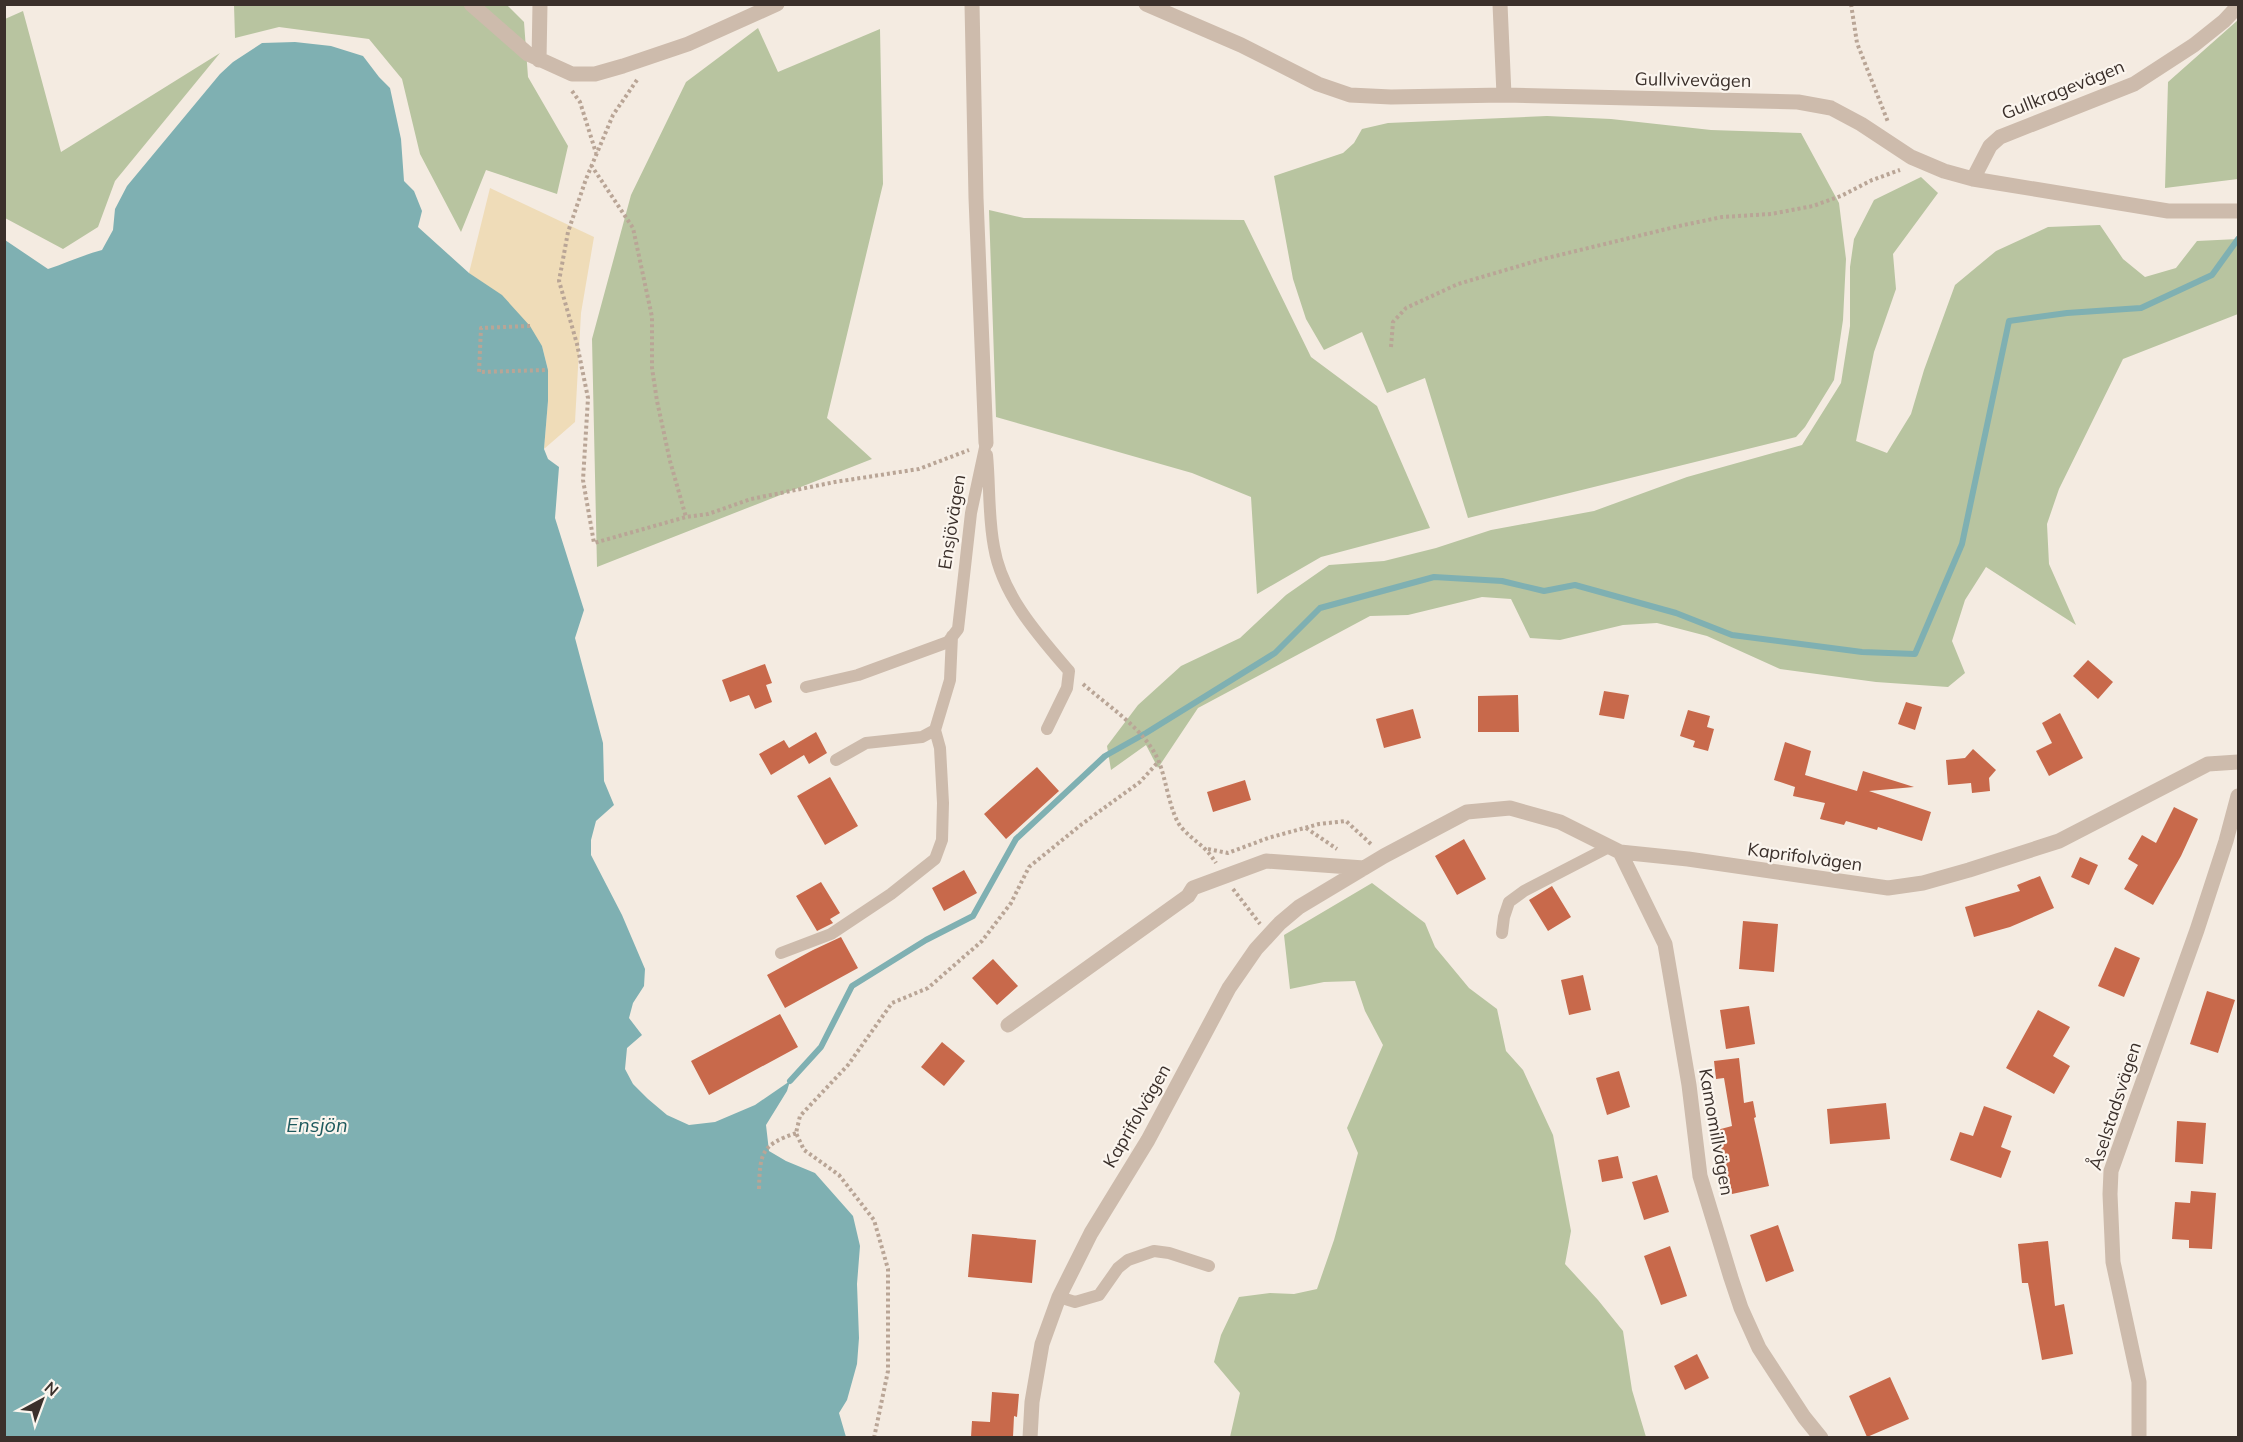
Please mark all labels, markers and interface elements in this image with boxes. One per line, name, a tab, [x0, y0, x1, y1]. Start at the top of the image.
street label: Gullkragevägen	[1998, 54, 2128, 125]
street label: Gullvivevägen	[1635, 67, 1752, 92]
street label: Ensjövägen	[933, 473, 970, 571]
street label: Kaprifolvägen	[1746, 837, 1864, 876]
street label: Åselstadsvägen	[2083, 1039, 2146, 1173]
street label: Kaprifolvägen	[1098, 1060, 1175, 1172]
street label: Kamomillvägen	[1694, 1067, 1739, 1197]
water label: Ensjön	[286, 1112, 348, 1137]
north arrow	[12, 1370, 72, 1430]
text: N	[41, 1377, 63, 1400]

